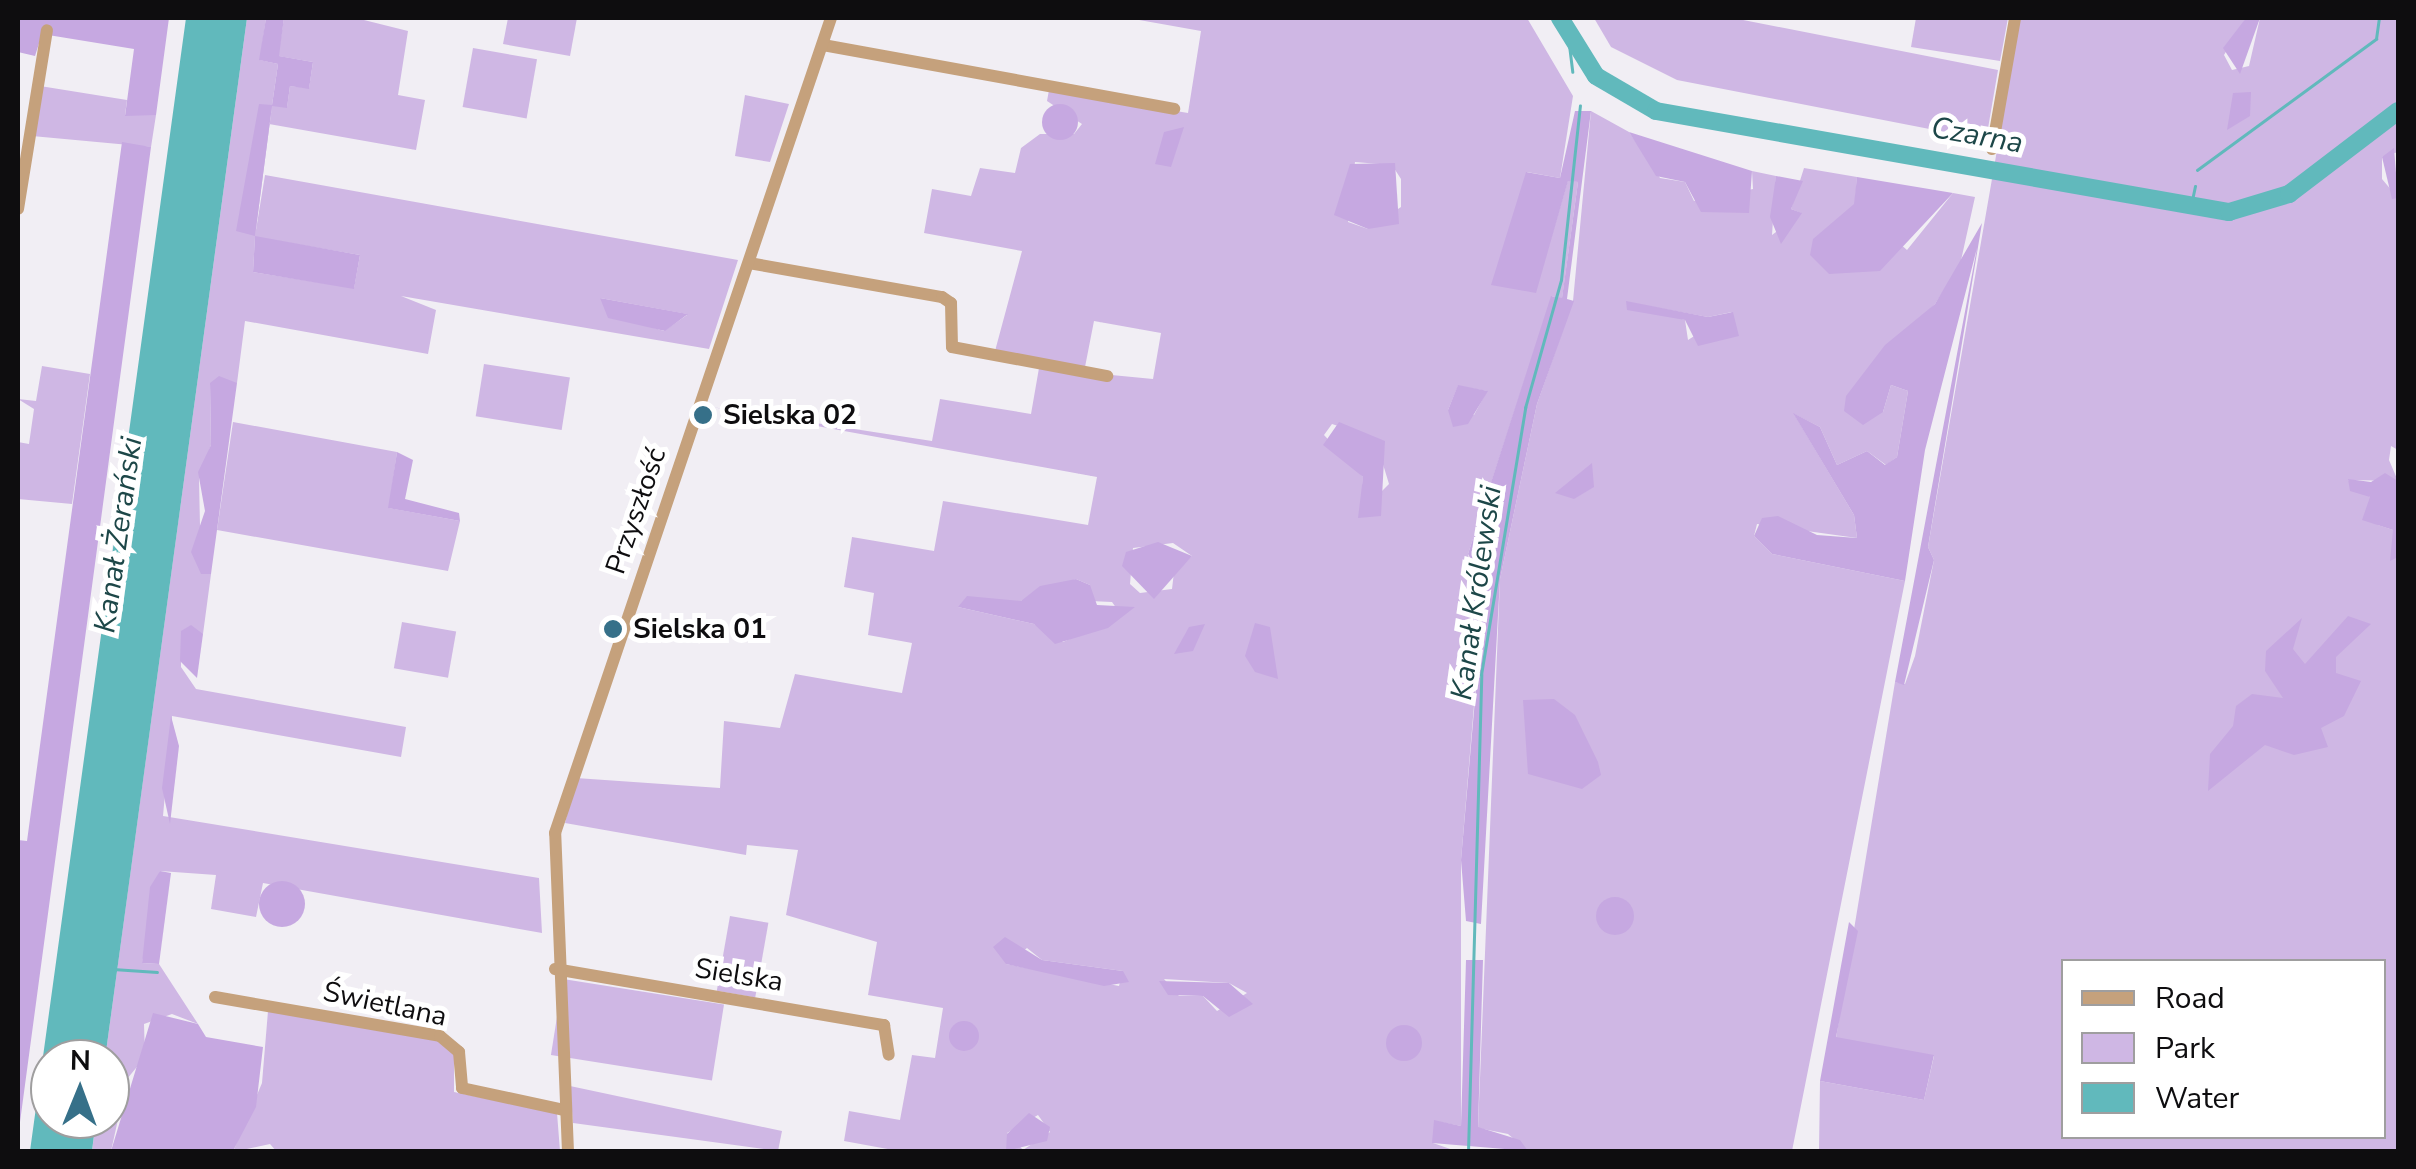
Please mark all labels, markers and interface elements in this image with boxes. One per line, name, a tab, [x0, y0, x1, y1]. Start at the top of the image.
water label: Czarna	[1928, 110, 2026, 162]
place label: Sielska 02	[723, 398, 857, 432]
marker: Sielska 02	[692, 404, 714, 426]
water label: Kanał Żerański	[87, 435, 151, 635]
street label: Przyszłość	[599, 444, 673, 578]
water label: Kanał Królewski	[1444, 484, 1510, 702]
place label: Sielska 01	[633, 612, 767, 646]
marker: Sielska 01	[602, 618, 624, 640]
street label: Sielska	[692, 951, 786, 999]
legend	[2061, 959, 2386, 1139]
street label: Świetlana	[320, 975, 450, 1033]
text: Road	[2155, 978, 2225, 1019]
text: Park	[2155, 1028, 2215, 1069]
north arrow	[30, 1039, 130, 1139]
text: N	[70, 1042, 91, 1080]
text: Water	[2155, 1078, 2239, 1119]

